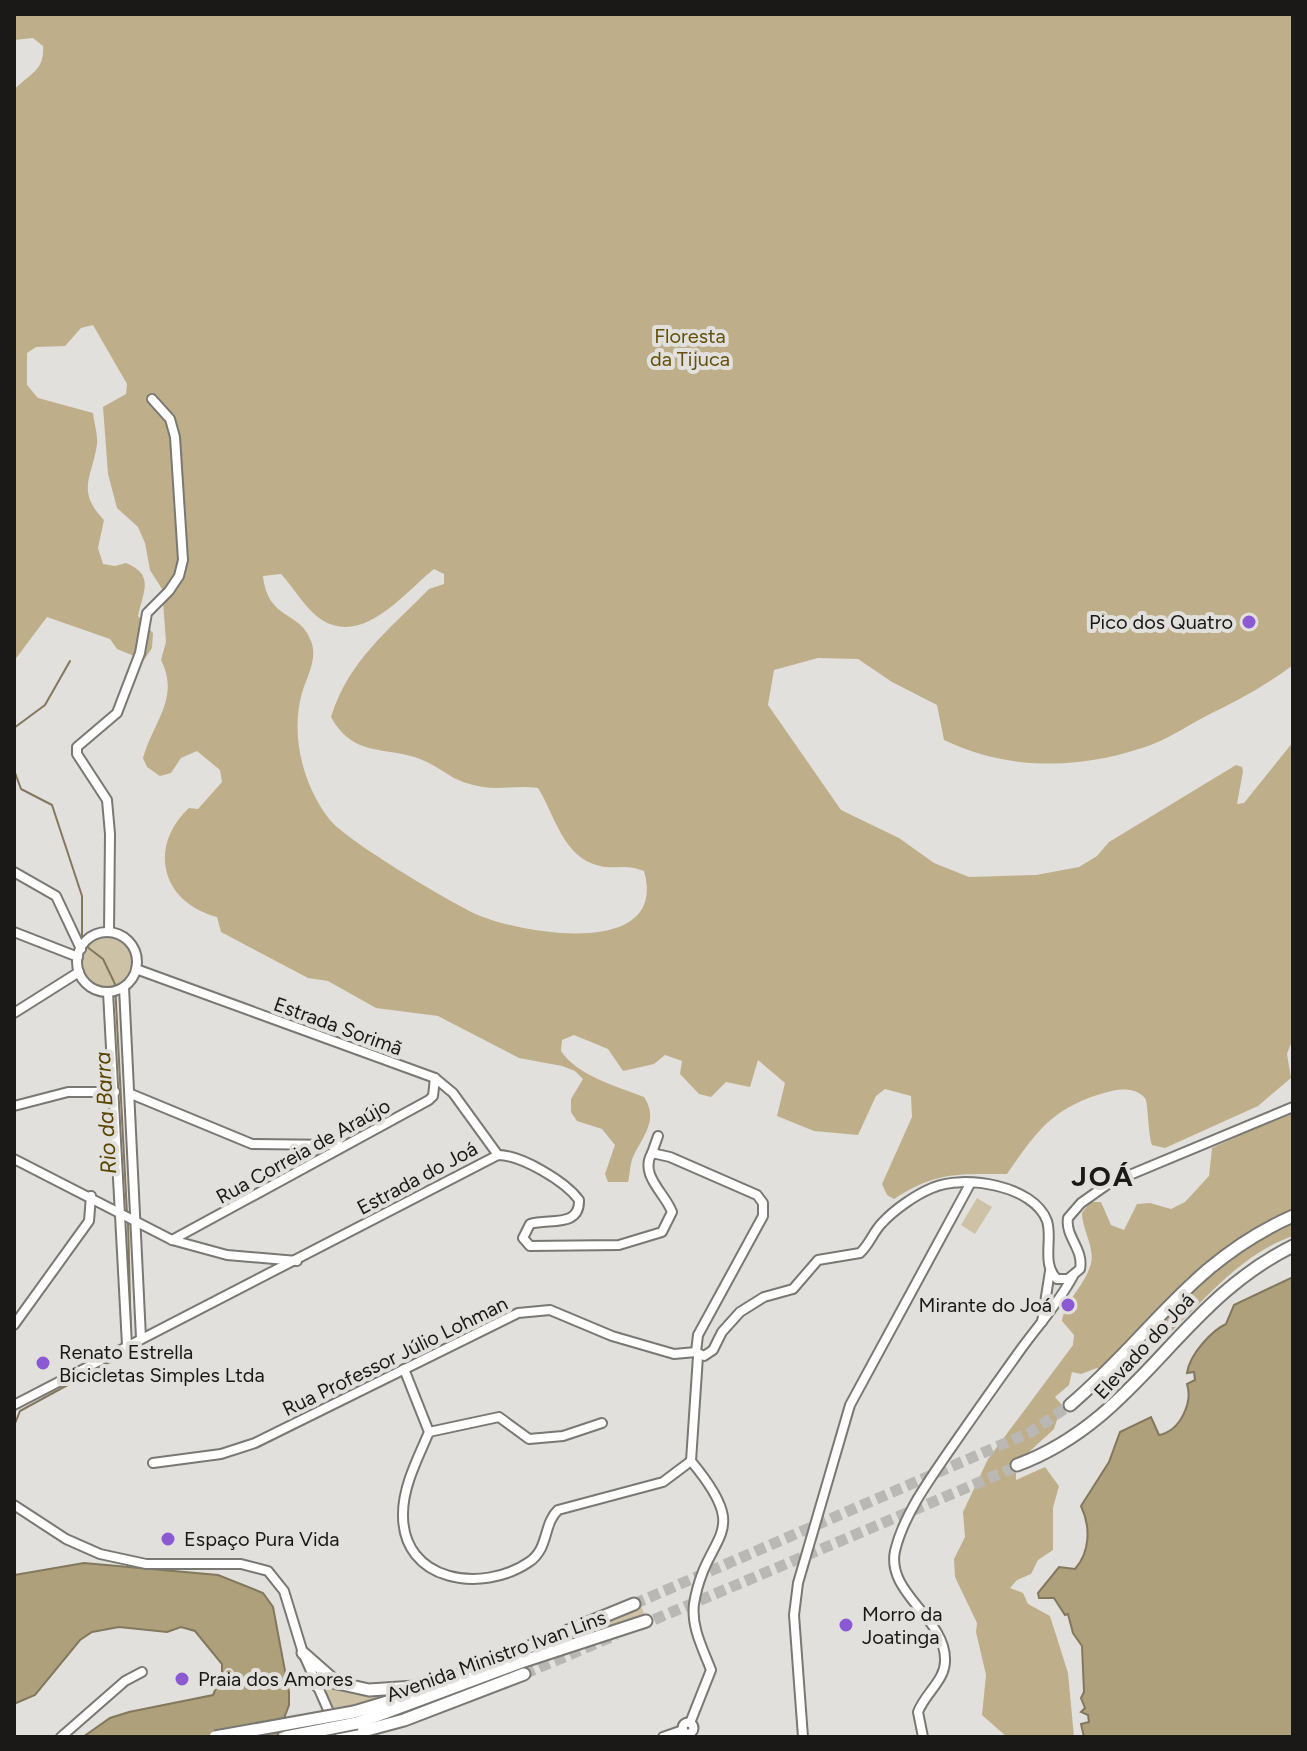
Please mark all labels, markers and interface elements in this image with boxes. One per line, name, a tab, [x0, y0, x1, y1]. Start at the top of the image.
park label: Floresta da Tijuca	[650, 324, 730, 371]
place label: Pico dos Quatro	[1089, 610, 1233, 634]
marker: Pico dos Quatro	[1240, 613, 1258, 631]
street label: Estrada Sorimã	[270, 992, 406, 1060]
water label: Rio da Barra	[89, 1051, 122, 1175]
street label: Rua Correia de Araújo	[212, 1093, 394, 1209]
street label: Estrada do Joá	[353, 1136, 481, 1220]
district label: JOÁ	[1071, 1159, 1135, 1193]
street label: Elevado do Joá	[1089, 1288, 1199, 1404]
street label: Rua Professor Júlio Lohman	[279, 1291, 511, 1421]
place label: Mirante do Joá	[919, 1293, 1052, 1317]
marker: Mirante do Joá	[1059, 1296, 1077, 1314]
place label: Renato Estrella Bicicletas Simples Ltda	[59, 1340, 265, 1387]
marker: Renato Estrella Bicicletas Simples Ltda	[34, 1354, 52, 1372]
place label: Espaço Pura Vida	[184, 1527, 340, 1551]
marker: Espaço Pura Vida	[159, 1530, 177, 1548]
place label: Morro da Joatinga	[862, 1602, 943, 1649]
street label: Avenida Ministro Ivan Lins	[383, 1605, 609, 1707]
marker: Morro da Joatinga	[837, 1616, 855, 1634]
place label: Praia dos Amores	[198, 1667, 353, 1691]
marker: Praia dos Amores	[173, 1670, 191, 1688]

